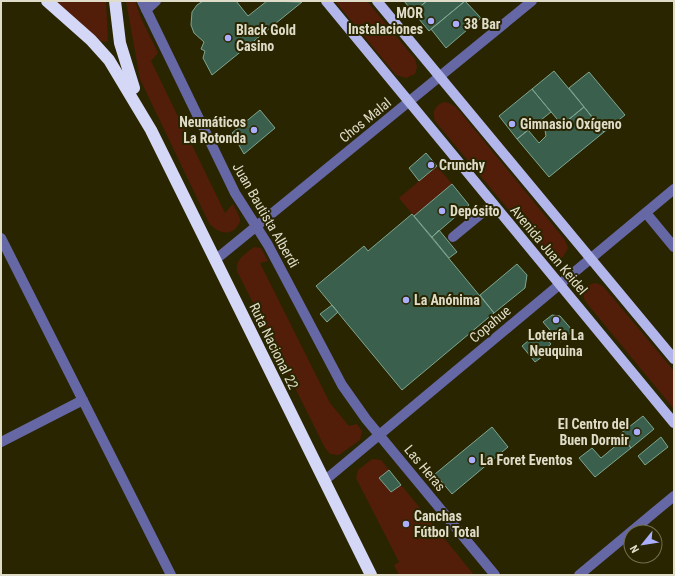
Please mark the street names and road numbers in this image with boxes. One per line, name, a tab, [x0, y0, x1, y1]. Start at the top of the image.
street label: Chos Malal	[336, 94, 394, 146]
street label: Juan Bautista Alberdi	[230, 160, 302, 270]
street label: Avenida Juan Keidel	[507, 202, 591, 298]
street label: Ruta Nacional 22	[246, 300, 302, 392]
street label: Copahue	[466, 302, 514, 346]
street label: Las Heras	[401, 442, 449, 494]

